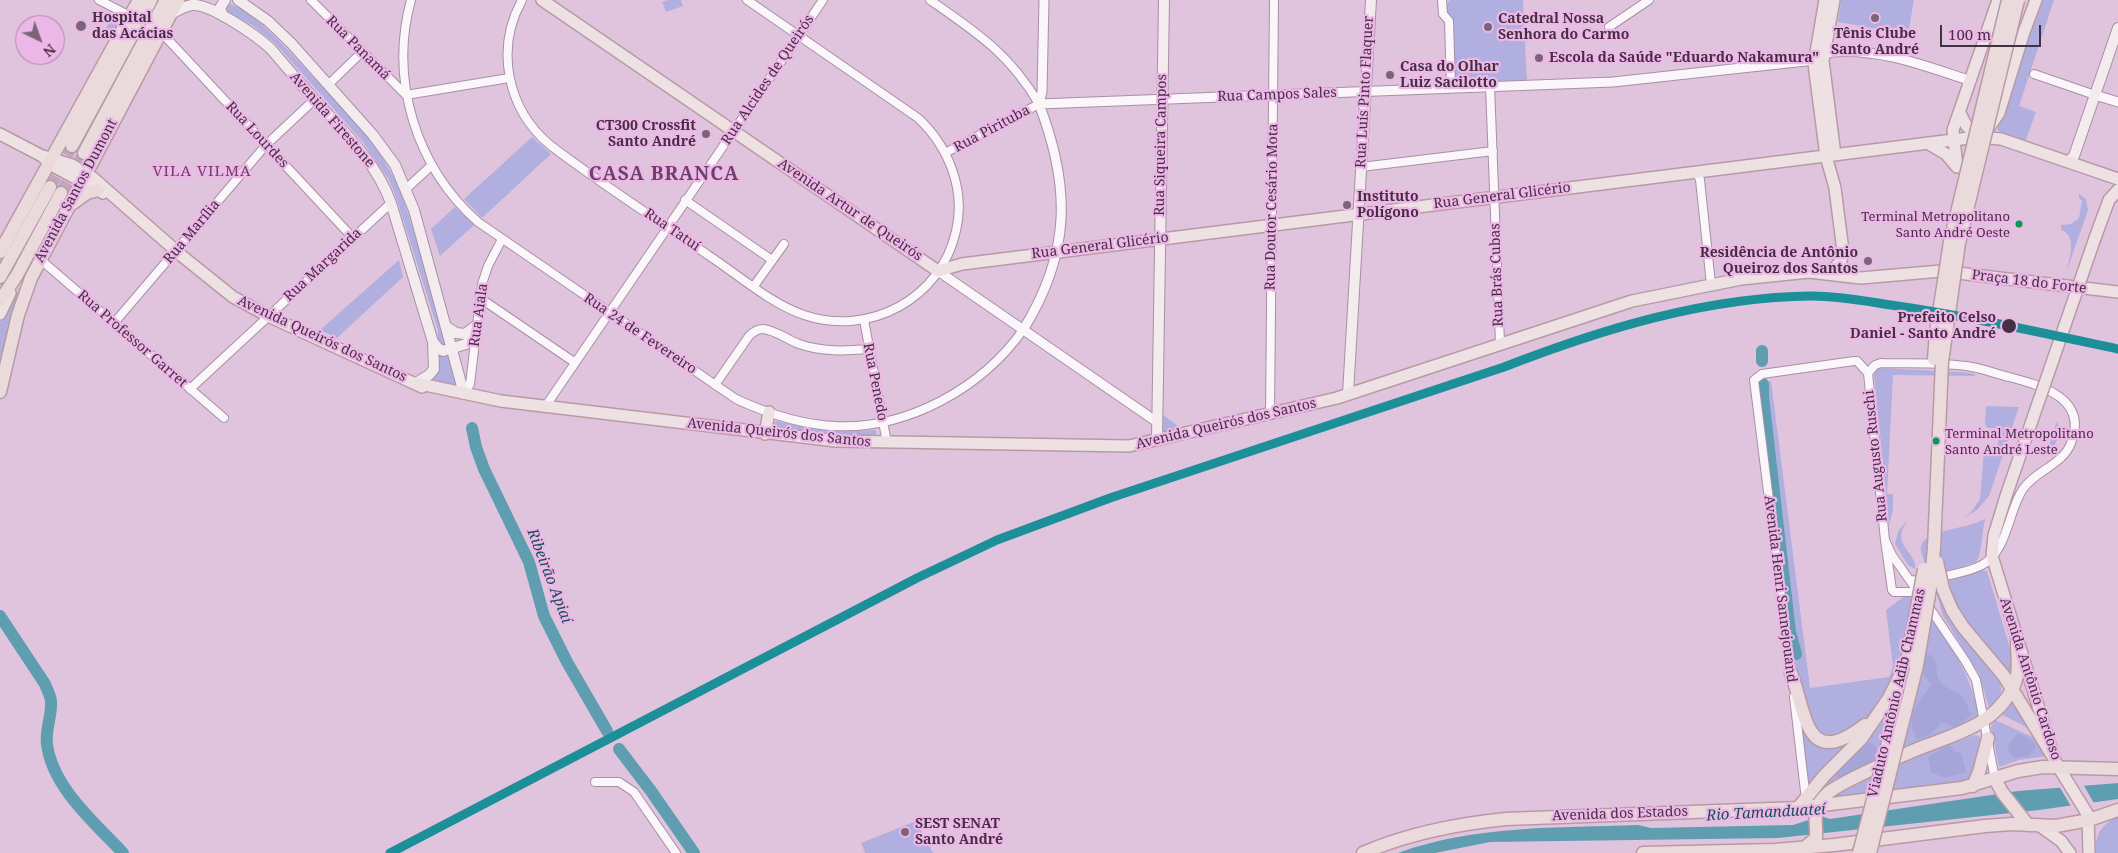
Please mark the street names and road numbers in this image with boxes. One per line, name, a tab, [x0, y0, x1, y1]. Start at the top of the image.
street label: Rua Panamá	[322, 12, 394, 84]
street label: Rua Alcides de Queirós	[718, 12, 818, 148]
street label: Rua Luís Pinto Flaquer	[1353, 16, 1377, 168]
street label: Avenida Firestone	[286, 69, 378, 171]
street label: Rua Siqueira Campos	[1151, 74, 1171, 216]
street label: Rua Campos Sales	[1217, 85, 1337, 105]
street label: Rua Lourdes	[222, 98, 292, 172]
street label: Rua Pirituba	[951, 102, 1033, 156]
street label: Avenida Santos Dumont	[31, 116, 121, 266]
street label: Rua Doutor Cesário Mota	[1262, 123, 1282, 291]
street label: Avenida Artur de Queirós	[775, 155, 925, 265]
street label: Rua General Glicério	[1432, 179, 1572, 213]
street label: Rua Marília	[160, 197, 224, 267]
street label: Rua Tatuí	[641, 205, 703, 255]
street label: Rua Brás Cubas	[1487, 223, 1507, 327]
street label: Rua Margarida	[281, 225, 365, 305]
street label: Rua General Glicério	[1030, 229, 1170, 263]
street label: Praça 18 do Forte	[1971, 267, 2087, 297]
street label: Rua Aiala	[466, 282, 492, 348]
street label: Rua Professor Garret	[74, 287, 190, 391]
street label: Rua 24 de Fevereiro	[580, 290, 700, 378]
street label: Avenida Queirós dos Santos	[235, 292, 409, 386]
street label: Rua Penedo	[859, 342, 891, 422]
street label: Rua Augusto Ruschi	[1861, 389, 1891, 523]
street label: Avenida Queirós dos Santos	[1134, 395, 1318, 453]
street label: Avenida Queirós dos Santos	[686, 415, 872, 451]
street label: Avenida Henri Sannejouand	[1760, 495, 1800, 683]
street label: Viaduto Antônio Adib Chammas	[1865, 587, 1929, 799]
street label: Avenida Antônio Cardoso	[1996, 596, 2064, 762]
street label: Avenida dos Estados	[1552, 803, 1688, 825]

